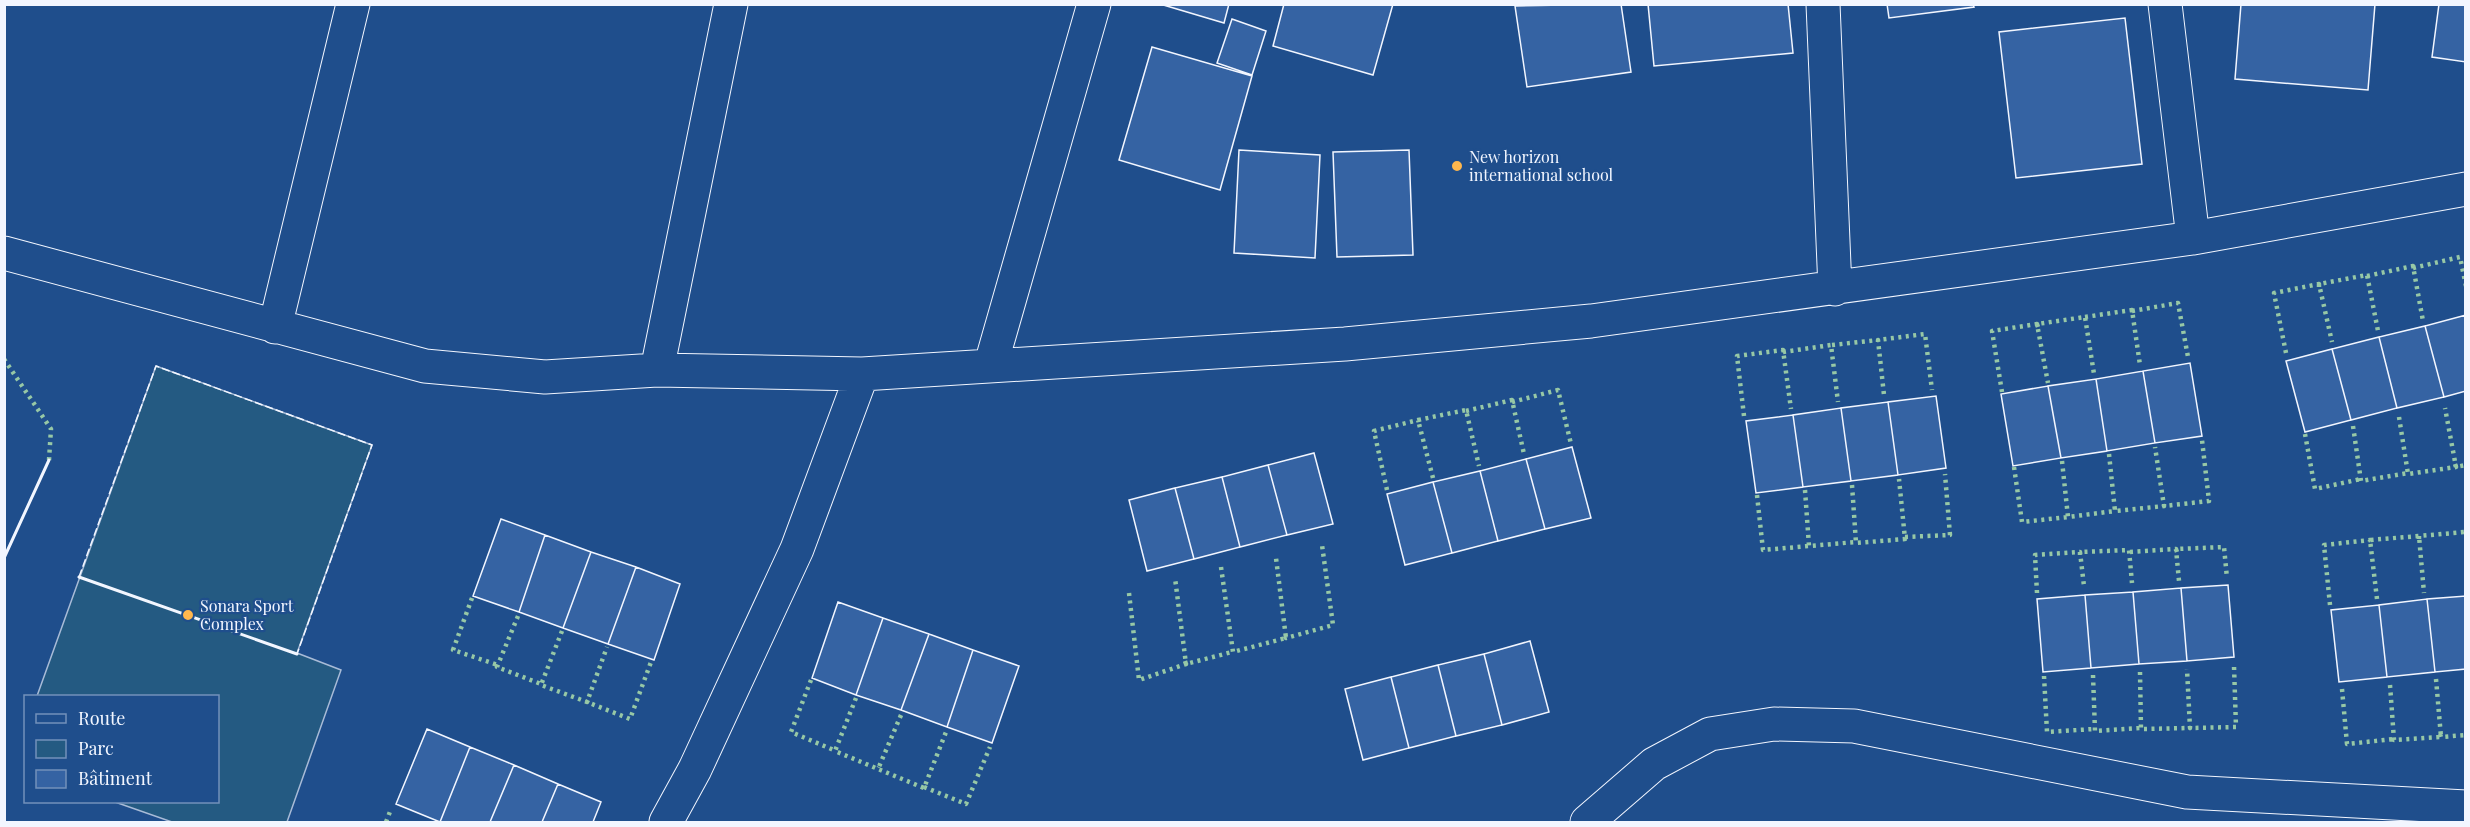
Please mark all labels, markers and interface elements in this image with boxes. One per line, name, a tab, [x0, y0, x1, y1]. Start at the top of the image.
place label: New horizon international school	[1469, 146, 1614, 185]
marker: New horizon international school	[1450, 159, 1464, 173]
place label: Sonara Sport Complex	[200, 595, 294, 634]
marker: Sonara Sport Complex	[181, 608, 195, 622]
legend	[24, 695, 219, 803]
text: Route	[78, 706, 125, 730]
text: Parc	[78, 736, 114, 760]
text: Bâtiment	[78, 766, 153, 790]

